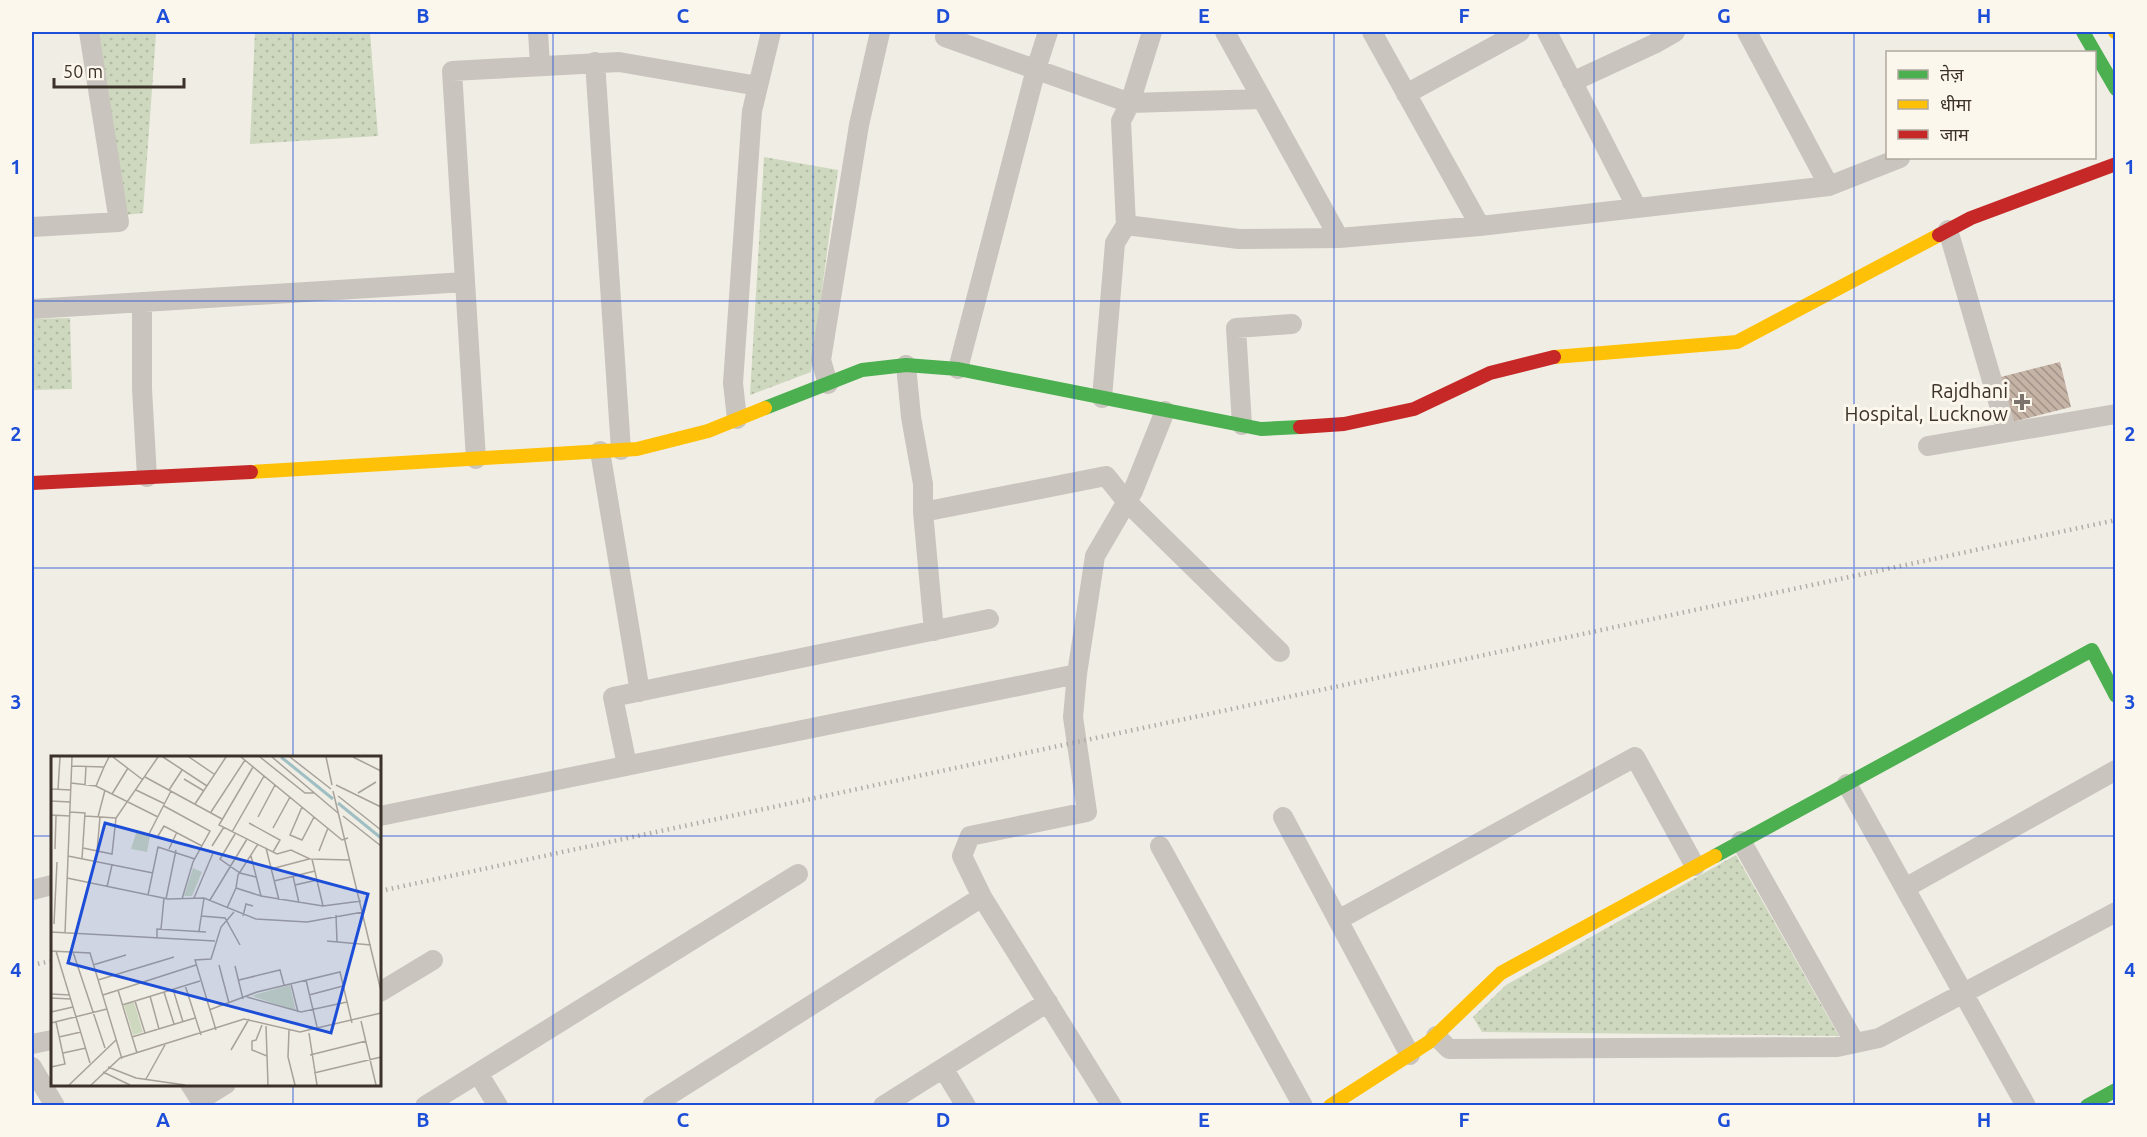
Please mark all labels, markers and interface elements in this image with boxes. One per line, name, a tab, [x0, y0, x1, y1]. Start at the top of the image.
text: A	[156, 4, 170, 27]
text: B	[416, 4, 430, 27]
text: C	[677, 4, 690, 27]
text: D	[936, 4, 950, 27]
text: E	[1198, 4, 1210, 27]
text: F	[1458, 4, 1470, 27]
text: G	[1717, 4, 1731, 27]
text: H	[1977, 4, 1991, 27]
scale bar	[54, 51, 184, 89]
legend	[1886, 51, 2096, 159]
text: 50 m	[63, 61, 103, 81]
text: तेज़	[1940, 64, 1964, 84]
text: धीमा	[1940, 94, 1971, 114]
text: जाम	[1940, 124, 1970, 144]
text: 1	[10, 155, 22, 178]
text: 1	[2124, 155, 2136, 178]
place label: Rajdhani Hospital, Lucknow	[1845, 379, 2008, 425]
marker: Rajdhani Hospital, Lucknow	[2013, 393, 2031, 411]
text: 2	[10, 422, 22, 445]
text: 2	[2124, 422, 2136, 445]
text: 3	[10, 690, 22, 713]
text: 3	[2124, 690, 2136, 713]
inset map	[51, 756, 381, 1086]
text: 4	[10, 958, 22, 981]
text: 4	[2124, 958, 2136, 981]
text: A	[156, 1108, 170, 1131]
text: B	[416, 1108, 430, 1131]
text: C	[677, 1108, 690, 1131]
text: D	[936, 1108, 950, 1131]
text: E	[1198, 1108, 1210, 1131]
text: F	[1458, 1108, 1470, 1131]
text: G	[1717, 1108, 1731, 1131]
text: H	[1977, 1108, 1991, 1131]

